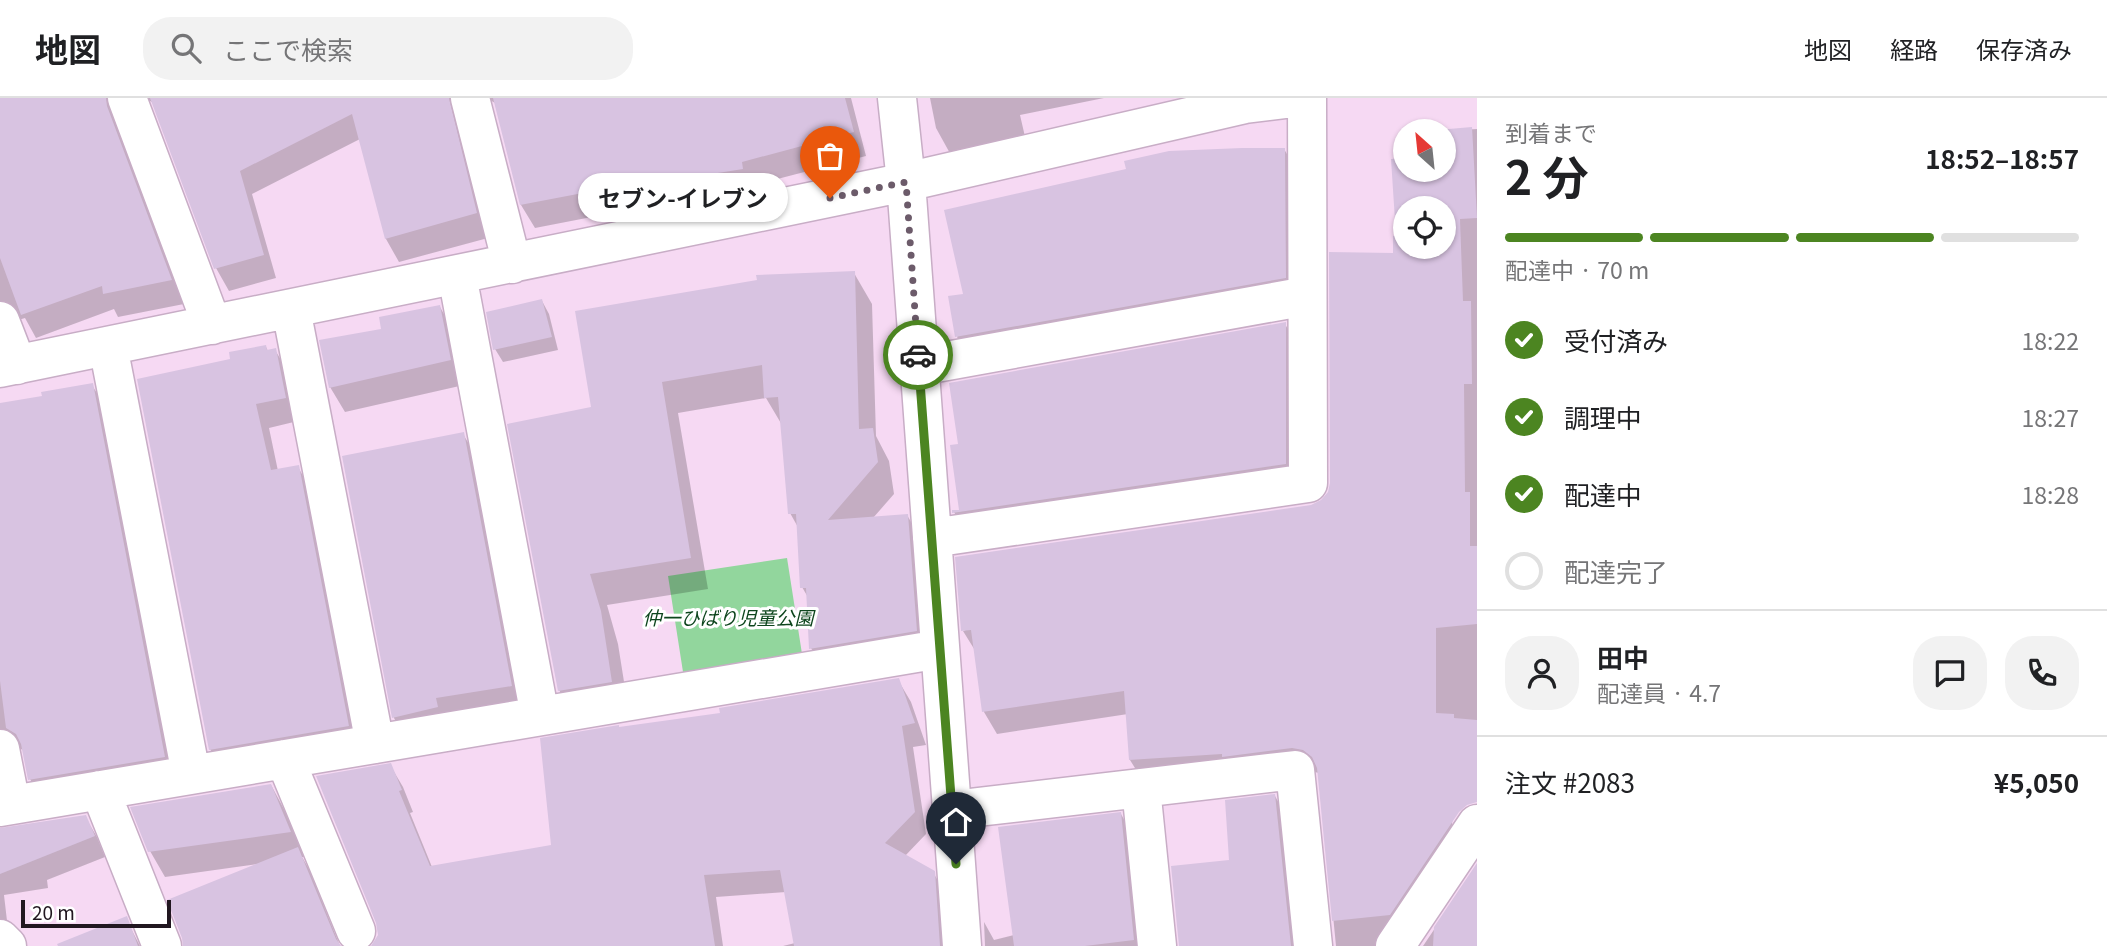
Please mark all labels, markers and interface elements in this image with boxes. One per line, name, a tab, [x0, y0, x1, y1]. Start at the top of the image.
search box	[143, 17, 633, 80]
text: 地図	[35, 24, 101, 72]
icon: search	[167, 29, 205, 67]
text: ここで検索	[223, 30, 353, 67]
text: 地図	[1804, 31, 1852, 66]
text: 経路	[1890, 31, 1938, 66]
text: 保存済み	[1976, 31, 2072, 66]
text: 到着まで	[1505, 115, 1597, 149]
north arrow	[1393, 119, 1456, 182]
map controls	[1393, 119, 1456, 259]
pin	[800, 126, 860, 198]
icon: bag	[811, 137, 849, 175]
text: 18:52–18:57	[1925, 139, 2079, 176]
text: 2 分	[1505, 142, 1589, 208]
callout: セブン-イレブン	[578, 174, 788, 222]
text: セブン-イレブン	[598, 180, 768, 214]
button: locate	[1393, 196, 1456, 259]
text: 配達中 · 70 m	[1505, 252, 1649, 286]
courier	[883, 320, 953, 390]
icon: check	[1505, 321, 1543, 359]
text: 受付済み	[1564, 321, 1668, 358]
text: 18:22	[2022, 323, 2079, 357]
icon: car	[899, 336, 937, 374]
icon: check	[1505, 398, 1543, 436]
text: 調理中	[1564, 398, 1642, 435]
text: 18:27	[2022, 400, 2079, 434]
icon: check	[1505, 475, 1543, 513]
text: 配達中	[1564, 475, 1642, 512]
text: 18:28	[2022, 477, 2079, 511]
text: 配達完了	[1564, 552, 1668, 589]
park label: 仲一ひばり児童公園	[642, 603, 816, 630]
button: person	[1505, 636, 1579, 710]
button: chat	[1913, 636, 1987, 710]
button: phone	[2005, 636, 2079, 710]
text: 田中	[1597, 638, 1649, 675]
text: 配達員 · 4.7	[1597, 675, 1721, 709]
text: 注文 #2083	[1505, 763, 1635, 800]
text: ¥5,050	[1994, 763, 2079, 800]
pin	[926, 792, 986, 864]
icon: home	[937, 803, 975, 841]
scale bar	[21, 897, 172, 929]
text: 20 m	[32, 898, 75, 925]

